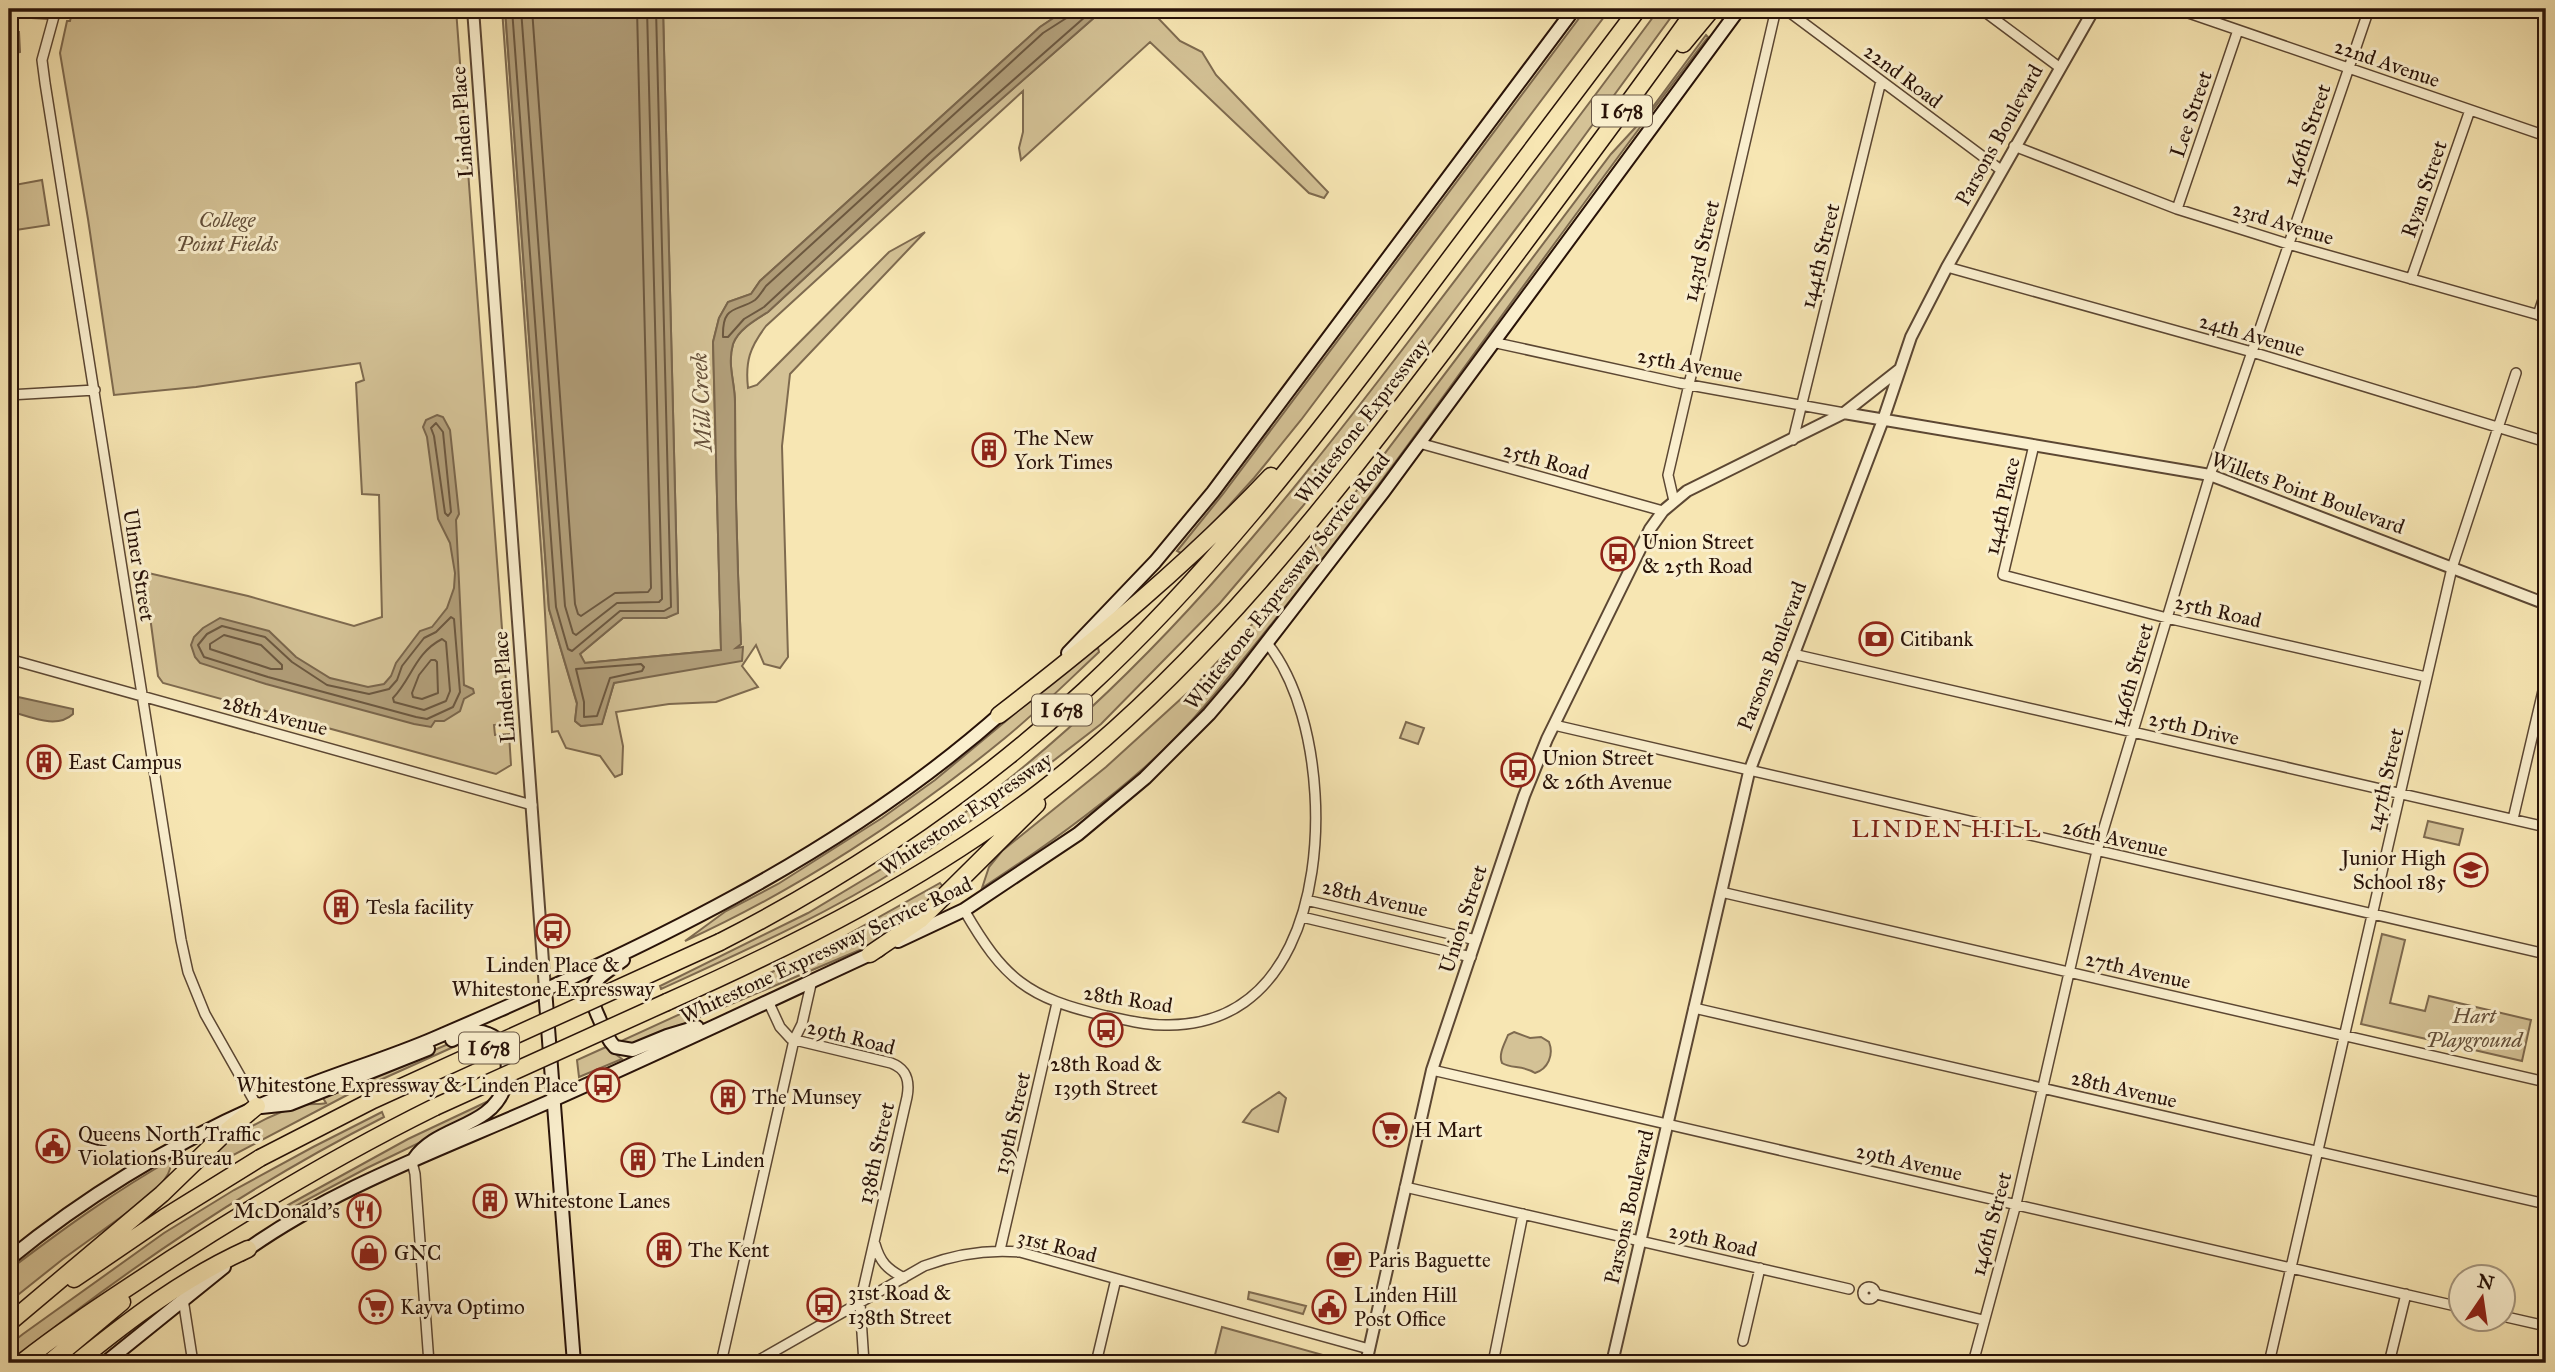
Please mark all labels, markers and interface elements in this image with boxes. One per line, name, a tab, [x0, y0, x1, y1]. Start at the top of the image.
street label: 22nd Avenue	[2331, 33, 2444, 93]
street label: 22nd Road	[1859, 38, 1948, 114]
street label: Parsons Boulevard	[1949, 59, 2049, 210]
street label: Linden Place	[445, 65, 479, 179]
street label: Lee Street	[2164, 67, 2218, 161]
street label: 146th Street	[2277, 80, 2337, 190]
road number: I 678	[1592, 96, 1652, 127]
street label: Ryan Street	[2395, 137, 2453, 241]
street label: 23rd Avenue	[2229, 195, 2337, 251]
street label: 143rd Street	[1677, 197, 1725, 304]
street label: 144th Street	[1794, 200, 1846, 311]
park label: College Point Fields	[176, 207, 279, 257]
street label: 24th Avenue	[2196, 308, 2308, 363]
street label: Whitestone Expressway	[1289, 332, 1435, 509]
street label: 25th Avenue	[1635, 342, 1745, 388]
water label: Mill Creek	[684, 352, 718, 454]
place label: The New York Times	[1014, 425, 1113, 475]
building icon: The New York Times	[970, 431, 1008, 469]
street label: 25th Road	[1500, 436, 1592, 486]
street label: Willets Point Boulevard	[2208, 446, 2409, 540]
street label: Whitestone Expressway Service Road	[1179, 447, 1396, 715]
street label: 144th Place	[1978, 454, 2026, 557]
street label: Ulmer Street	[117, 507, 161, 623]
place label: Union Street & 25th Road	[1642, 529, 1754, 579]
bus stop icon: Union Street & 25th Road	[1599, 535, 1637, 573]
street label: Parsons Boulevard	[1732, 577, 1813, 734]
street label: 25th Road	[2172, 588, 2264, 634]
bank icon: Citibank	[1857, 620, 1895, 658]
street label: 146th Street	[2105, 620, 2159, 730]
place label: Citibank	[1900, 626, 1974, 652]
street label: Linden Place	[487, 630, 521, 744]
street label: 28th Avenue	[219, 688, 331, 742]
road number: I 678	[1032, 694, 1092, 726]
street label: 25th Drive	[2146, 705, 2242, 751]
street label: 147th Street	[2360, 725, 2410, 835]
building icon: East Campus	[25, 743, 63, 781]
place label: Union Street & 26th Avenue	[1542, 745, 1672, 795]
street label: Whitestone Expressway	[875, 746, 1058, 881]
place label: East Campus	[68, 749, 182, 775]
bus stop icon: Union Street & 26th Avenue	[1499, 751, 1537, 789]
street label: 26th Avenue	[2060, 813, 2171, 863]
district label: LINDEN HILL	[1852, 815, 2042, 843]
place label: Junior High School 185	[2339, 845, 2446, 895]
school or university icon: Junior High School 185	[2452, 851, 2490, 889]
street label: Union Street	[1433, 861, 1493, 976]
street label: Whitestone Expressway Service Road	[676, 871, 976, 1029]
street label: 28th Avenue	[1319, 873, 1431, 923]
building icon: Tesla facility	[322, 888, 360, 926]
place label: Tesla facility	[366, 894, 475, 920]
bus stop icon: Linden Place & Whitestone Expressway	[534, 912, 572, 950]
street label: 27th Avenue	[2083, 945, 2194, 995]
place label: Linden Place & Whitestone Expressway	[452, 952, 656, 1002]
street label: 28th Road	[1082, 979, 1175, 1019]
park label: Hart Playground	[2425, 1003, 2525, 1053]
bus stop icon: 28th Road & 139th Street	[1087, 1011, 1125, 1049]
street label: 29th Road	[804, 1013, 898, 1061]
road number: I 678	[459, 1032, 519, 1064]
place label: 28th Road & 139th Street	[1050, 1051, 1162, 1101]
street label: 28th Avenue	[2068, 1064, 2180, 1114]
bus stop icon: Whitestone Expressway & Linden Place	[584, 1066, 622, 1104]
street label: 139th Street	[988, 1069, 1036, 1176]
place label: Whitestone Expressway & Linden Place	[236, 1072, 578, 1098]
building icon: The Munsey	[709, 1078, 747, 1116]
place label: The Munsey	[752, 1084, 863, 1110]
street label: 138th Street	[852, 1099, 900, 1206]
supermarket icon: H Mart	[1371, 1111, 1409, 1149]
place label: H Mart	[1414, 1117, 1483, 1143]
place label: Queens North Traffic Violations Bureau	[77, 1121, 261, 1171]
public building icon: Queens North Traffic Violations Bureau	[34, 1127, 72, 1165]
street label: Parsons Boulevard	[1599, 1127, 1659, 1287]
street label: 29th Avenue	[1853, 1137, 1965, 1187]
building icon: The Linden	[619, 1141, 657, 1179]
place label: The Linden	[662, 1147, 765, 1173]
street label: 146th Street	[1965, 1169, 2017, 1279]
building icon: Whitestone Lanes	[471, 1182, 509, 1220]
place label: Whitestone Lanes	[514, 1188, 670, 1214]
restaurant icon: McDonald's	[345, 1192, 383, 1230]
place label: McDonald's	[233, 1198, 340, 1224]
street label: 29th Road	[1666, 1217, 1760, 1263]
street label: 31st Road	[1015, 1224, 1100, 1269]
building icon: The Kent	[645, 1231, 683, 1269]
shop icon: GNC	[350, 1234, 388, 1272]
place label: The Kent	[688, 1237, 770, 1263]
place label: GNC	[394, 1240, 441, 1266]
cafe icon: Paris Baguette	[1325, 1241, 1363, 1279]
place label: Paris Baguette	[1368, 1247, 1491, 1273]
north arrow	[2446, 1264, 2516, 1334]
text: N	[2475, 1269, 2496, 1295]
place label: 31st Road & 138th Street	[848, 1280, 952, 1330]
place label: Linden Hill Post Office	[1354, 1282, 1457, 1332]
bus stop icon: 31st Road & 138th Street	[805, 1286, 843, 1324]
supermarket icon: Kayva Optimo	[357, 1288, 395, 1326]
public building icon: Linden Hill Post Office	[1310, 1288, 1348, 1326]
place label: Kayva Optimo	[400, 1294, 525, 1320]

